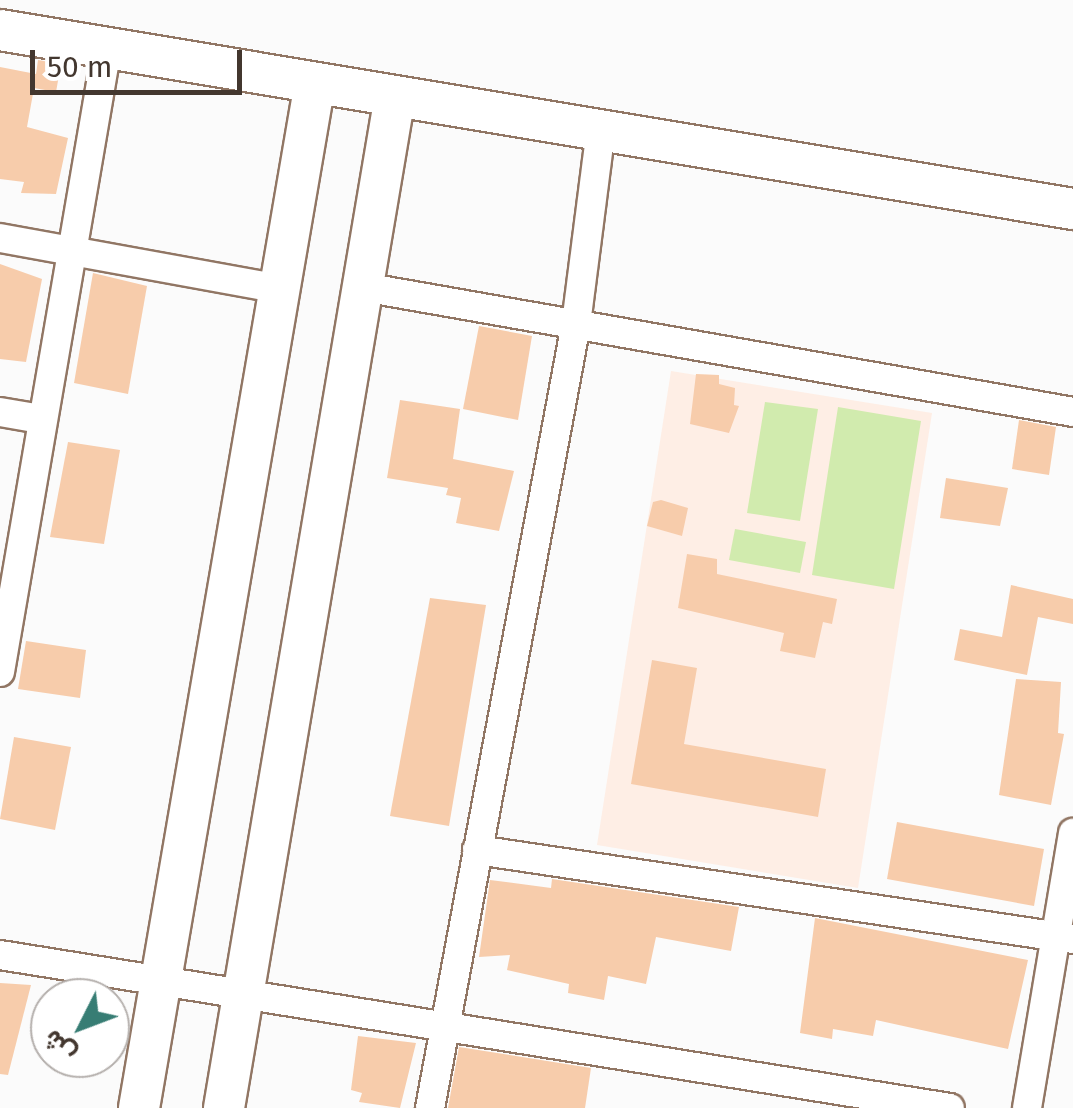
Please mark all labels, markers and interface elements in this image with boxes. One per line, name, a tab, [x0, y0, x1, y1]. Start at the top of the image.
scale bar	[35, 30, 248, 92]
text: 50 m	[47, 49, 112, 85]
north arrow	[30, 978, 130, 1078]
text: ش	[35, 1024, 82, 1071]

